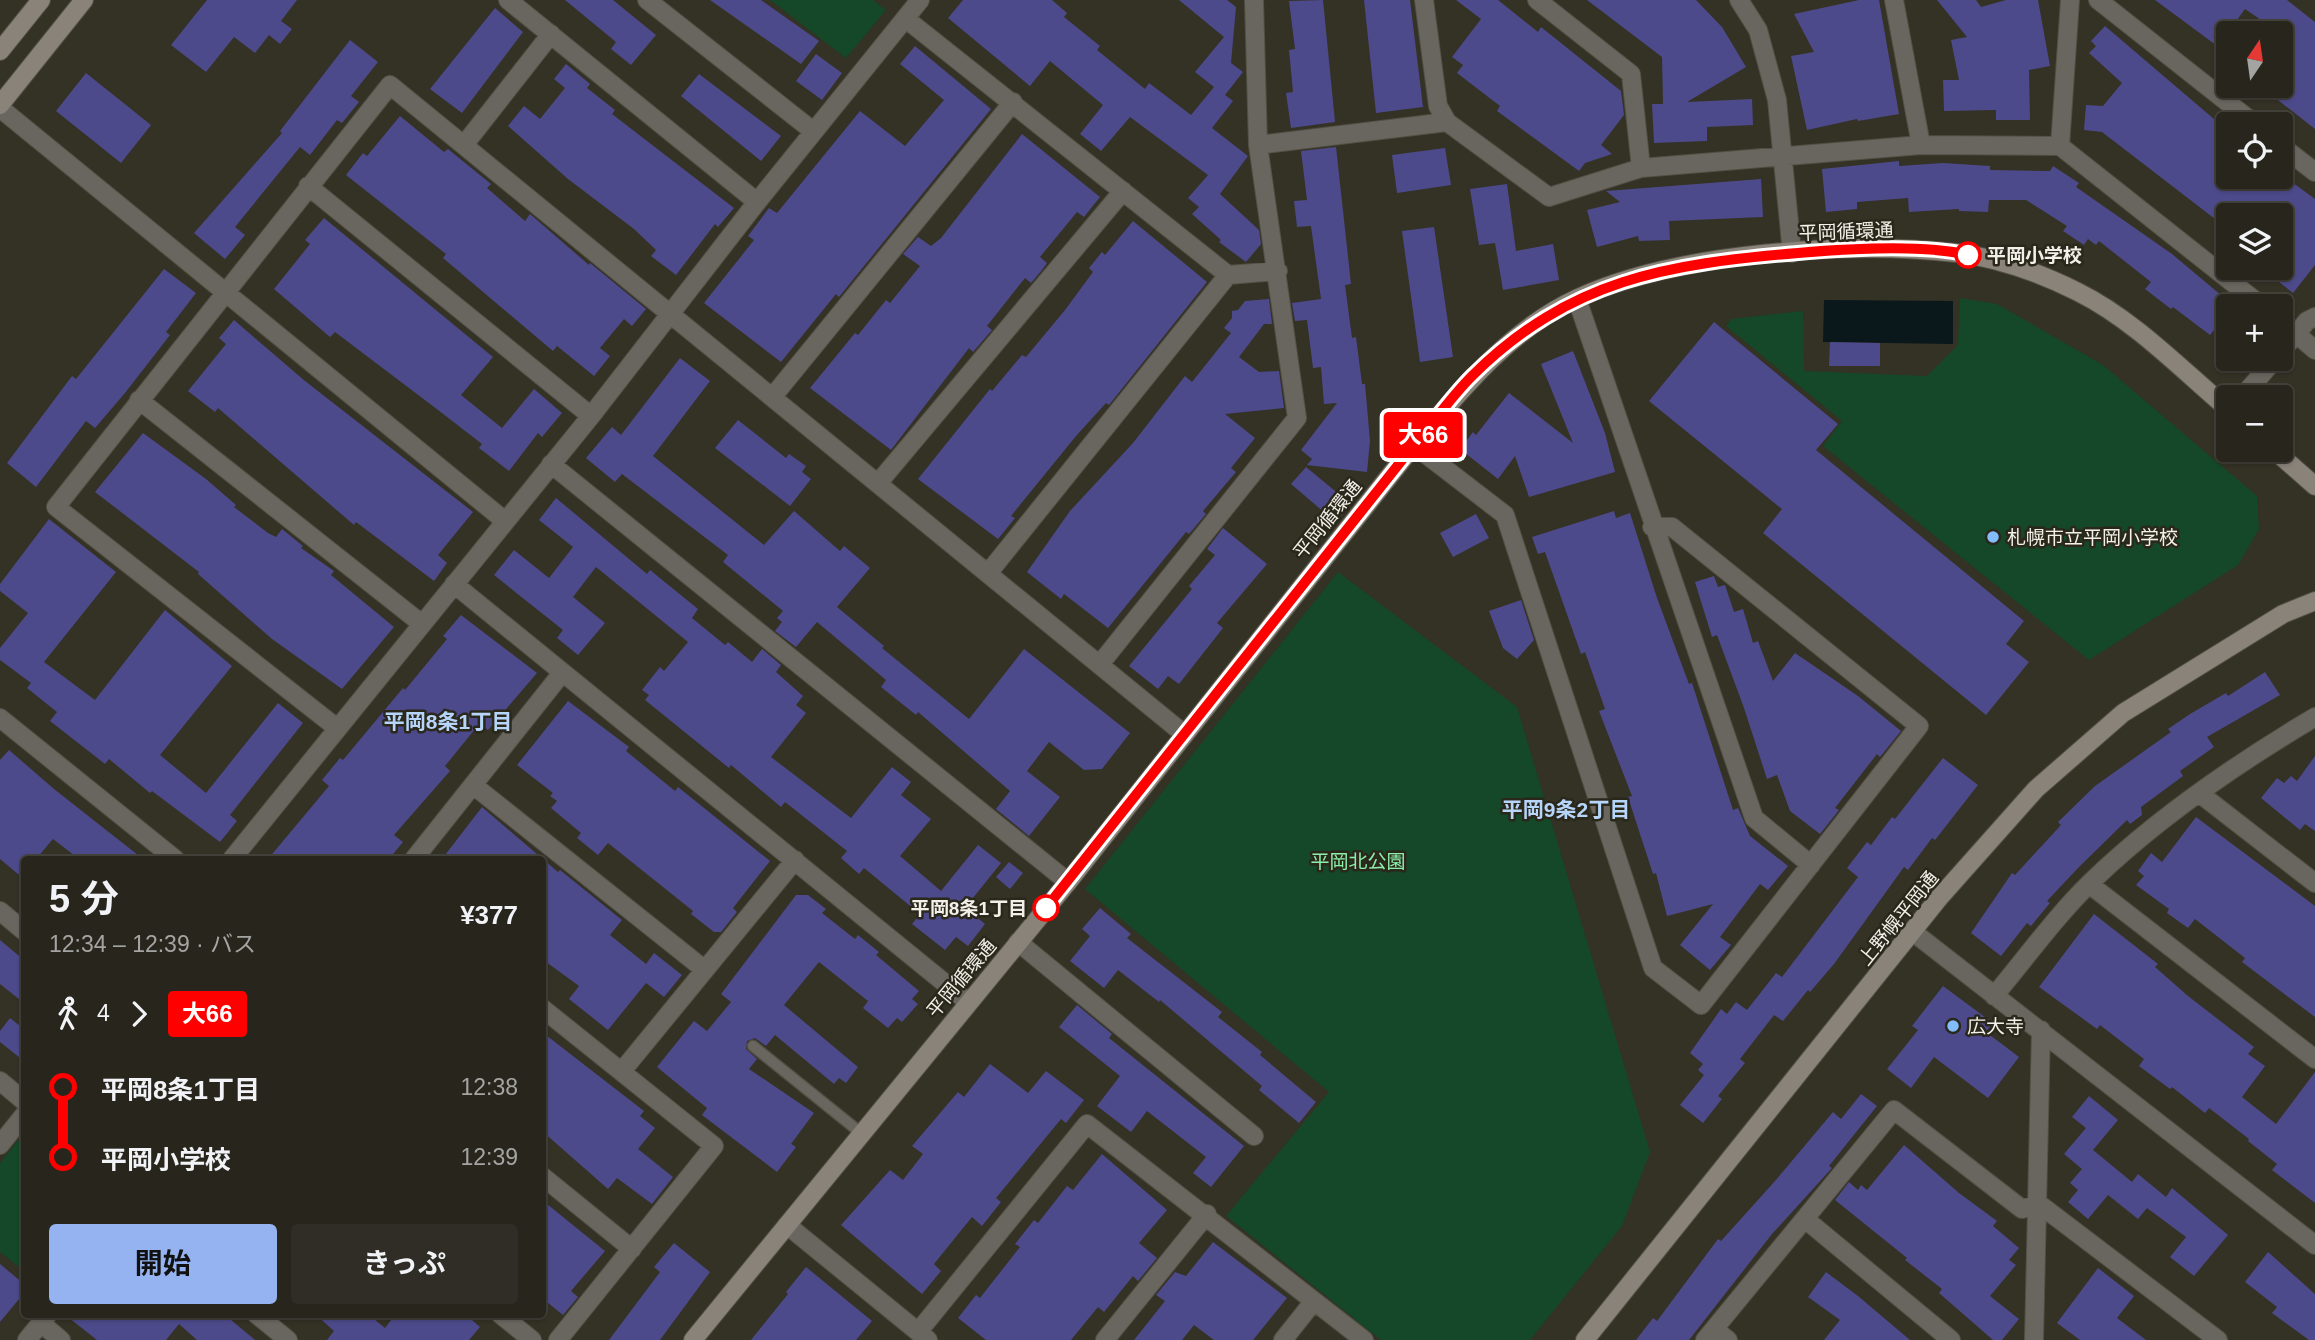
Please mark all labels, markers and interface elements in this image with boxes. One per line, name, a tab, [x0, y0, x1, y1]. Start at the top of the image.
north arrow	[2216, 21, 2292, 98]
map controls	[2216, 21, 2293, 462]
button: locate	[2216, 112, 2293, 189]
button: layers	[2216, 203, 2293, 280]
street label: 平岡循環通	[1798, 219, 1894, 244]
marker: 平岡小学校	[1955, 242, 1981, 268]
place label: 平岡小学校	[1987, 245, 2082, 266]
button: +	[2216, 294, 2293, 371]
button: −	[2216, 385, 2293, 462]
line badge: 大66	[1383, 412, 1463, 458]
text: 大66	[1398, 421, 1448, 448]
street label: 平岡循環通	[1289, 476, 1365, 563]
place label: 札幌市立平岡小学校	[2007, 527, 2178, 548]
marker: 札幌市立平岡小学校	[1985, 529, 2001, 545]
district label: 平岡8条1丁目	[384, 710, 512, 733]
district label: 平岡9条2丁目	[1502, 798, 1630, 821]
park label: 平岡北公園	[1310, 851, 1406, 872]
street label: 上野幌平岡通	[1854, 867, 1942, 969]
text: 5 分	[49, 878, 119, 920]
marker: 平岡8条1丁目	[1033, 895, 1059, 921]
place label: 平岡8条1丁目	[911, 898, 1027, 919]
text: ¥377	[460, 900, 518, 930]
text: 12:34 – 12:39 · バス	[49, 931, 256, 957]
street label: 平岡循環通	[923, 935, 1000, 1021]
icon: walk	[49, 995, 87, 1033]
icon: forward	[120, 995, 158, 1033]
text: 4	[97, 1000, 110, 1026]
text: 大66	[182, 1000, 233, 1027]
place label: 広大寺	[1967, 1016, 2024, 1037]
marker: 広大寺	[1945, 1018, 1961, 1034]
text: 12:38	[460, 1074, 518, 1100]
text: 平岡8条1丁目	[101, 1075, 260, 1105]
text: 12:39	[460, 1144, 518, 1170]
text: 平岡小学校	[101, 1145, 231, 1175]
button: 開始	[49, 1224, 277, 1304]
button: きっぷ	[291, 1224, 518, 1304]

